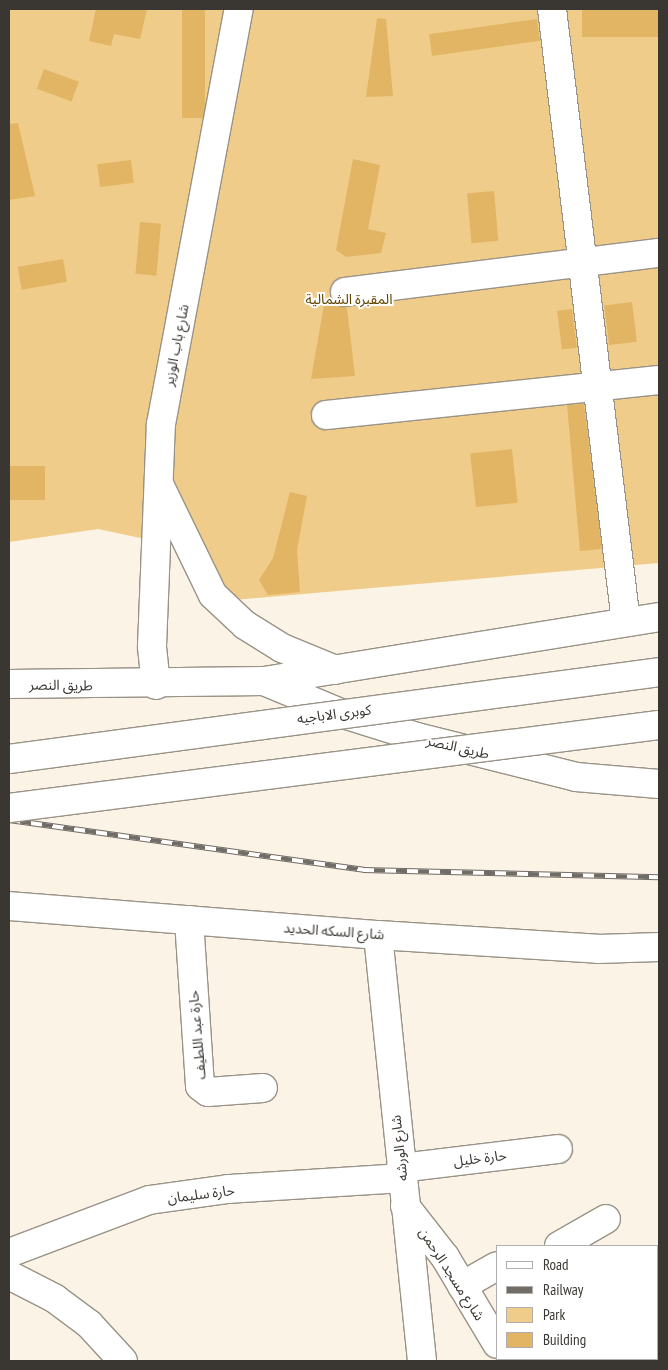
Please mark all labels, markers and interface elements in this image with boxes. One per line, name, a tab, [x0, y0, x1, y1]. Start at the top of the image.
park label: المقبرة الشمالية	[305, 291, 393, 307]
street label: شارع باب الوزير	[160, 303, 192, 387]
street label: طريق النصر	[29, 676, 93, 694]
street label: كوبرى الاباجيه	[296, 701, 372, 727]
street label: طريق النصر	[425, 732, 491, 762]
street label: شارع السكه الحديد	[283, 919, 385, 943]
street label: حارة عبد اللطيف	[185, 990, 209, 1080]
street label: شارع الورشه	[387, 1114, 411, 1182]
street label: حارة خليل	[452, 1146, 508, 1170]
street label: حارة سليمان	[166, 1182, 236, 1206]
street label: شارع مسجد الرحمن	[416, 1224, 488, 1324]
legend	[496, 1245, 658, 1360]
text: Road	[543, 1255, 569, 1274]
text: Railway	[543, 1280, 583, 1299]
text: Park	[543, 1305, 565, 1324]
text: Building	[543, 1330, 586, 1349]

